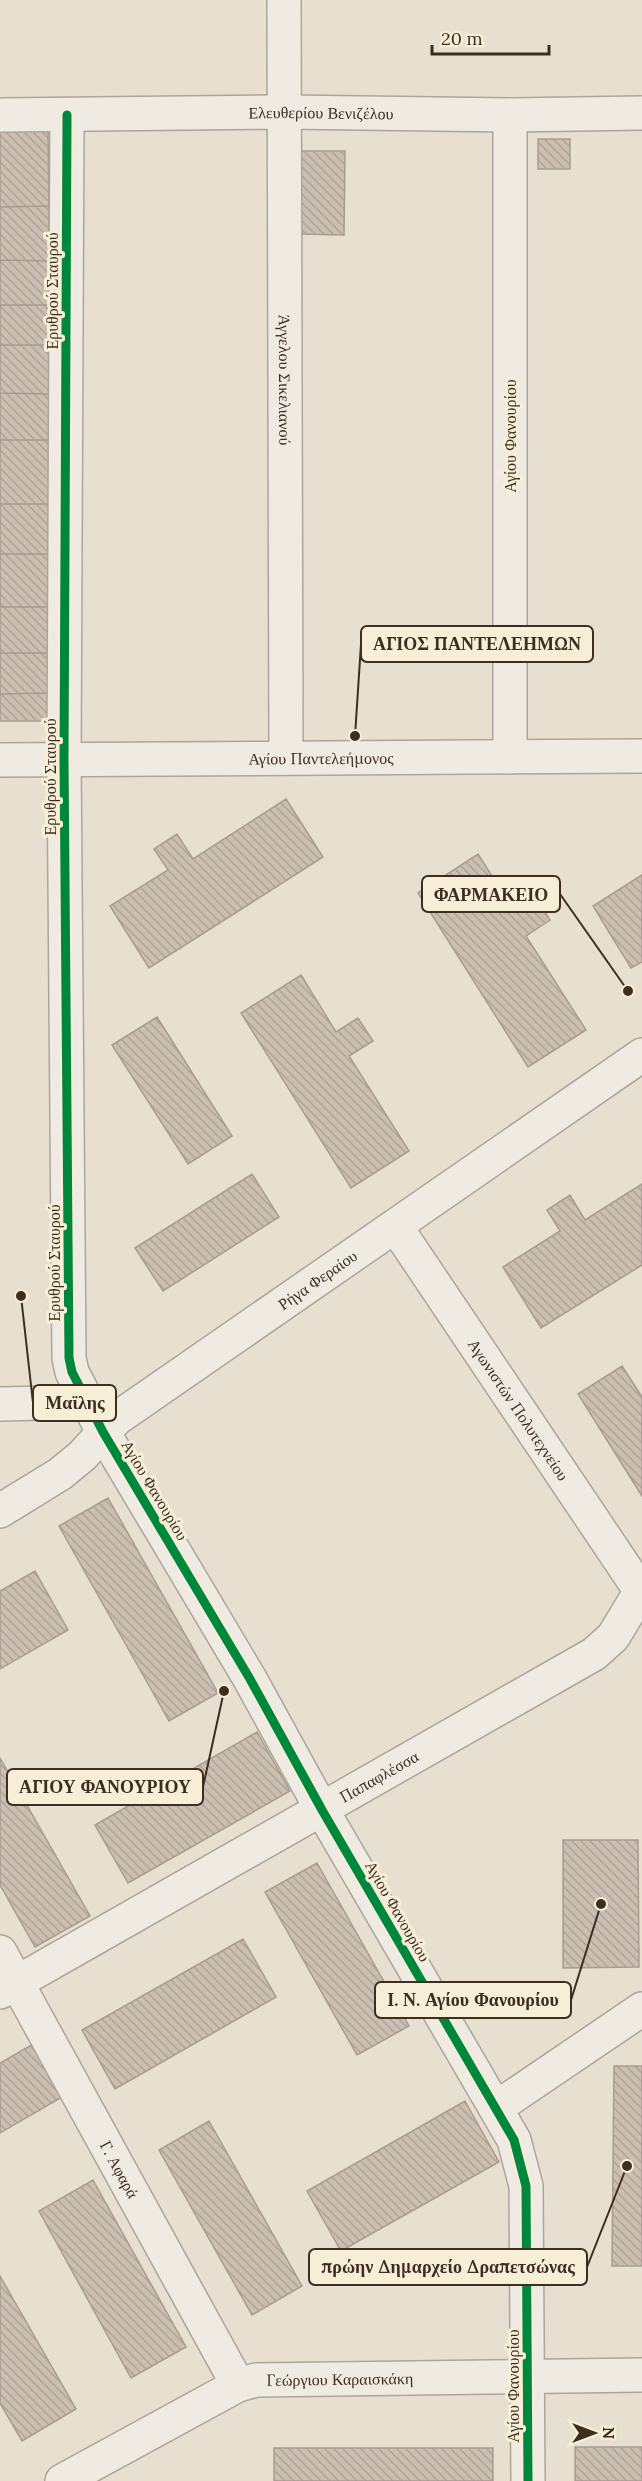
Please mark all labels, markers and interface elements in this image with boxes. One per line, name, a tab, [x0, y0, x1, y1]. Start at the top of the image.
scale bar	[432, 18, 549, 56]
text: 20 m	[441, 27, 483, 50]
street label: Ελευθερίου Βενιζέλου	[248, 102, 394, 123]
street label: Ερυθρού Σταυρού	[42, 232, 62, 350]
street label: Άγγελου Σικελιανού	[275, 315, 295, 445]
street label: Αγίου Φανουρίου	[500, 379, 520, 493]
callout: ΑΓΙΟΣ ΠΑΝΤΕΛΕΗΜΩΝ	[361, 626, 593, 662]
text: ΑΓΙΟΣ ΠΑΝΤΕΛΕΗΜΩΝ	[373, 632, 581, 655]
street label: Ερυθρού Σταυρού	[40, 718, 60, 836]
street label: Αγίου Παντελεήμονος	[248, 748, 394, 768]
callout: ΦΑΡΜΑΚΕΙΟ	[422, 876, 560, 912]
text: ΦΑΡΜΑΚΕΙΟ	[434, 883, 548, 906]
street label: Ερυθρού Σταυρού	[44, 1204, 64, 1322]
street label: Ρήγα Φεραίου	[274, 1245, 361, 1314]
street label: Αγωνιστών Πολυτεχνείου	[464, 1335, 574, 1484]
callout: Μαϊλης	[33, 1385, 116, 1421]
text: Μαϊλης	[45, 1391, 105, 1414]
street label: Αγίου Φανουρίου	[117, 1436, 193, 1544]
street label: Παπαφλέσσα	[336, 1746, 422, 1807]
callout: ΑΓΙΟΥ ΦΑΝΟΥΡΙΟΥ	[7, 1769, 203, 1805]
text: ΑΓΙΟΥ ΦΑΝΟΥΡΙΟΥ	[19, 1775, 191, 1798]
street label: Αγίου Φανουρίου	[361, 1857, 435, 1965]
callout: Ι. Ν. Αγίου Φανουρίου	[375, 1982, 571, 2018]
text: Ι. Ν. Αγίου Φανουρίου	[387, 1988, 559, 2011]
street label: Γ. Αφαρά	[96, 2137, 144, 2202]
callout: πρώην Δημαρχείο Δραπετσώνας	[309, 2249, 587, 2285]
text: πρώην Δημαρχείο Δραπετσώνας	[321, 2255, 575, 2278]
street label: Αγίου Φανουρίου	[503, 2329, 523, 2443]
street label: Γεώργιου Καραισκάκη	[266, 2368, 413, 2390]
north arrow	[564, 2403, 624, 2463]
text: N	[599, 2427, 619, 2439]

